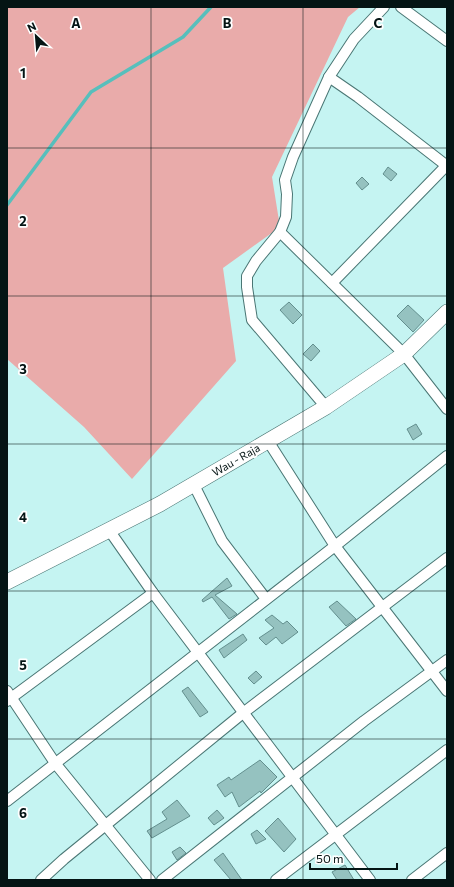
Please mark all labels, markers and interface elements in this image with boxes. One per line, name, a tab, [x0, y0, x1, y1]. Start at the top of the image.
text: A	[71, 15, 81, 31]
text: B	[223, 15, 232, 31]
text: C	[374, 15, 383, 31]
north arrow	[16, 16, 56, 56]
text: N	[25, 19, 38, 34]
text: 1	[20, 65, 26, 81]
text: 2	[19, 213, 27, 229]
text: 3	[19, 361, 27, 377]
street label: Wau - Raja	[210, 441, 262, 478]
text: 4	[19, 509, 27, 525]
text: 5	[19, 657, 27, 673]
text: 6	[19, 805, 27, 821]
scale bar	[310, 845, 397, 871]
text: 50 m	[316, 851, 344, 865]

